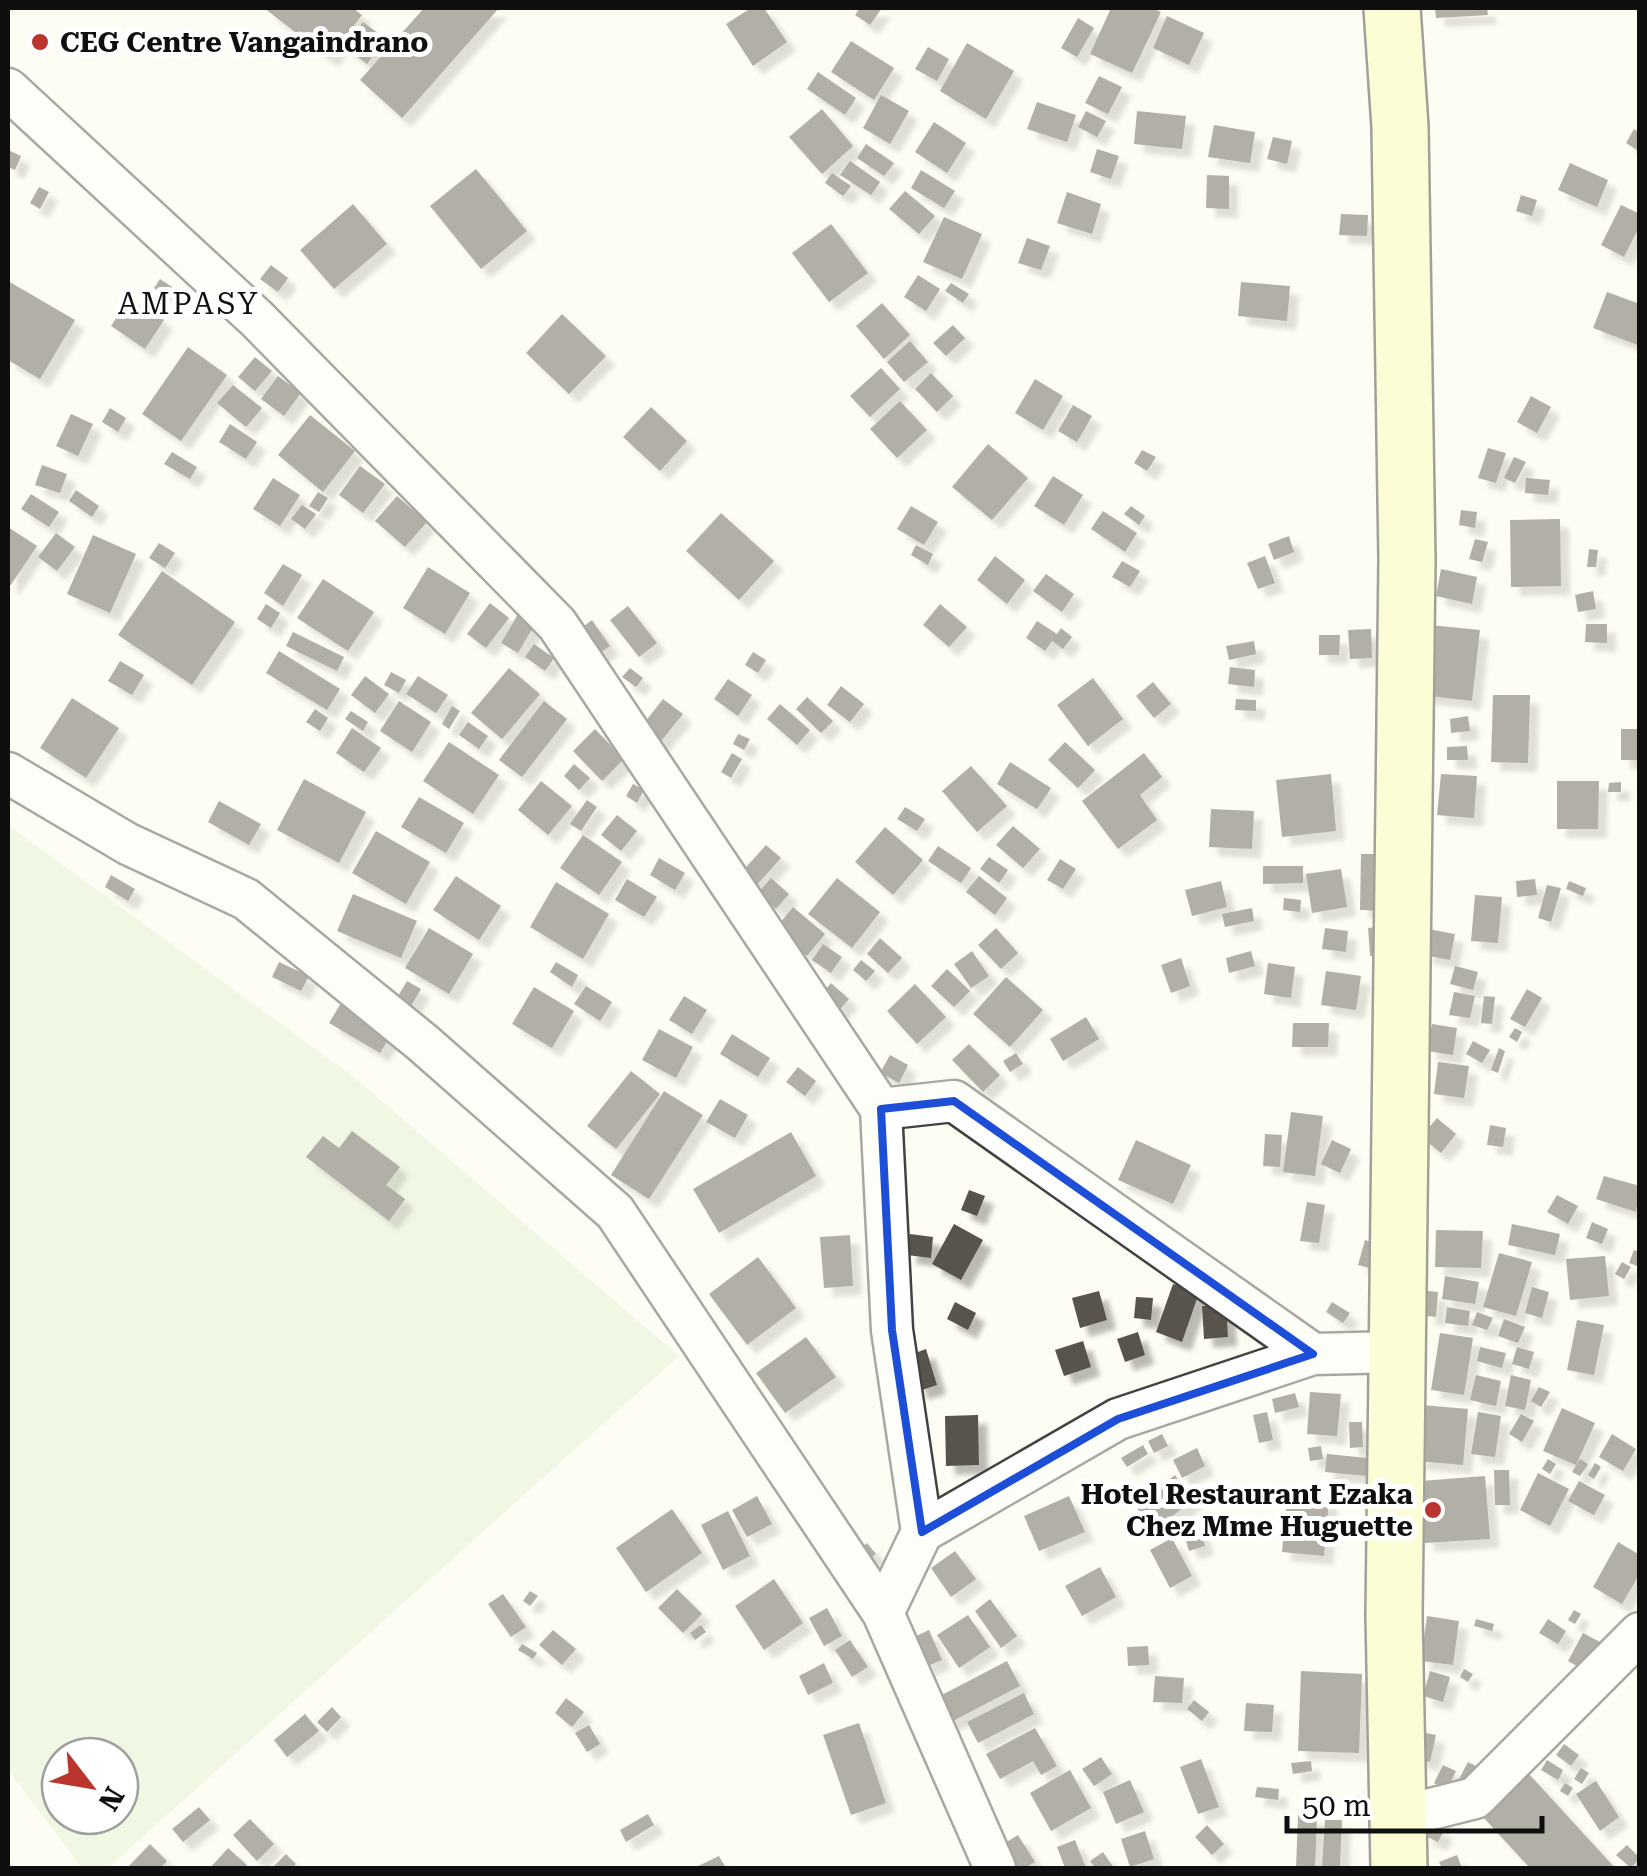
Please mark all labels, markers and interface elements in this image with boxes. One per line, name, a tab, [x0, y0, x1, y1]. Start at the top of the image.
place label: CEG Centre Vangaindrano	[60, 26, 428, 59]
marker: CEG Centre Vangaindrano	[29, 31, 51, 53]
district label: AMPASY	[118, 286, 260, 321]
place label: Hotel Restaurant Ezaka Chez Mme Huguette	[1081, 1478, 1414, 1543]
marker: Hotel Restaurant Ezaka Chez Mme Huguette	[1422, 1499, 1444, 1521]
north arrow	[40, 1736, 140, 1836]
scale bar	[1287, 1771, 1542, 1833]
text: N	[91, 1781, 131, 1816]
text: 50 m	[1302, 1788, 1371, 1823]

